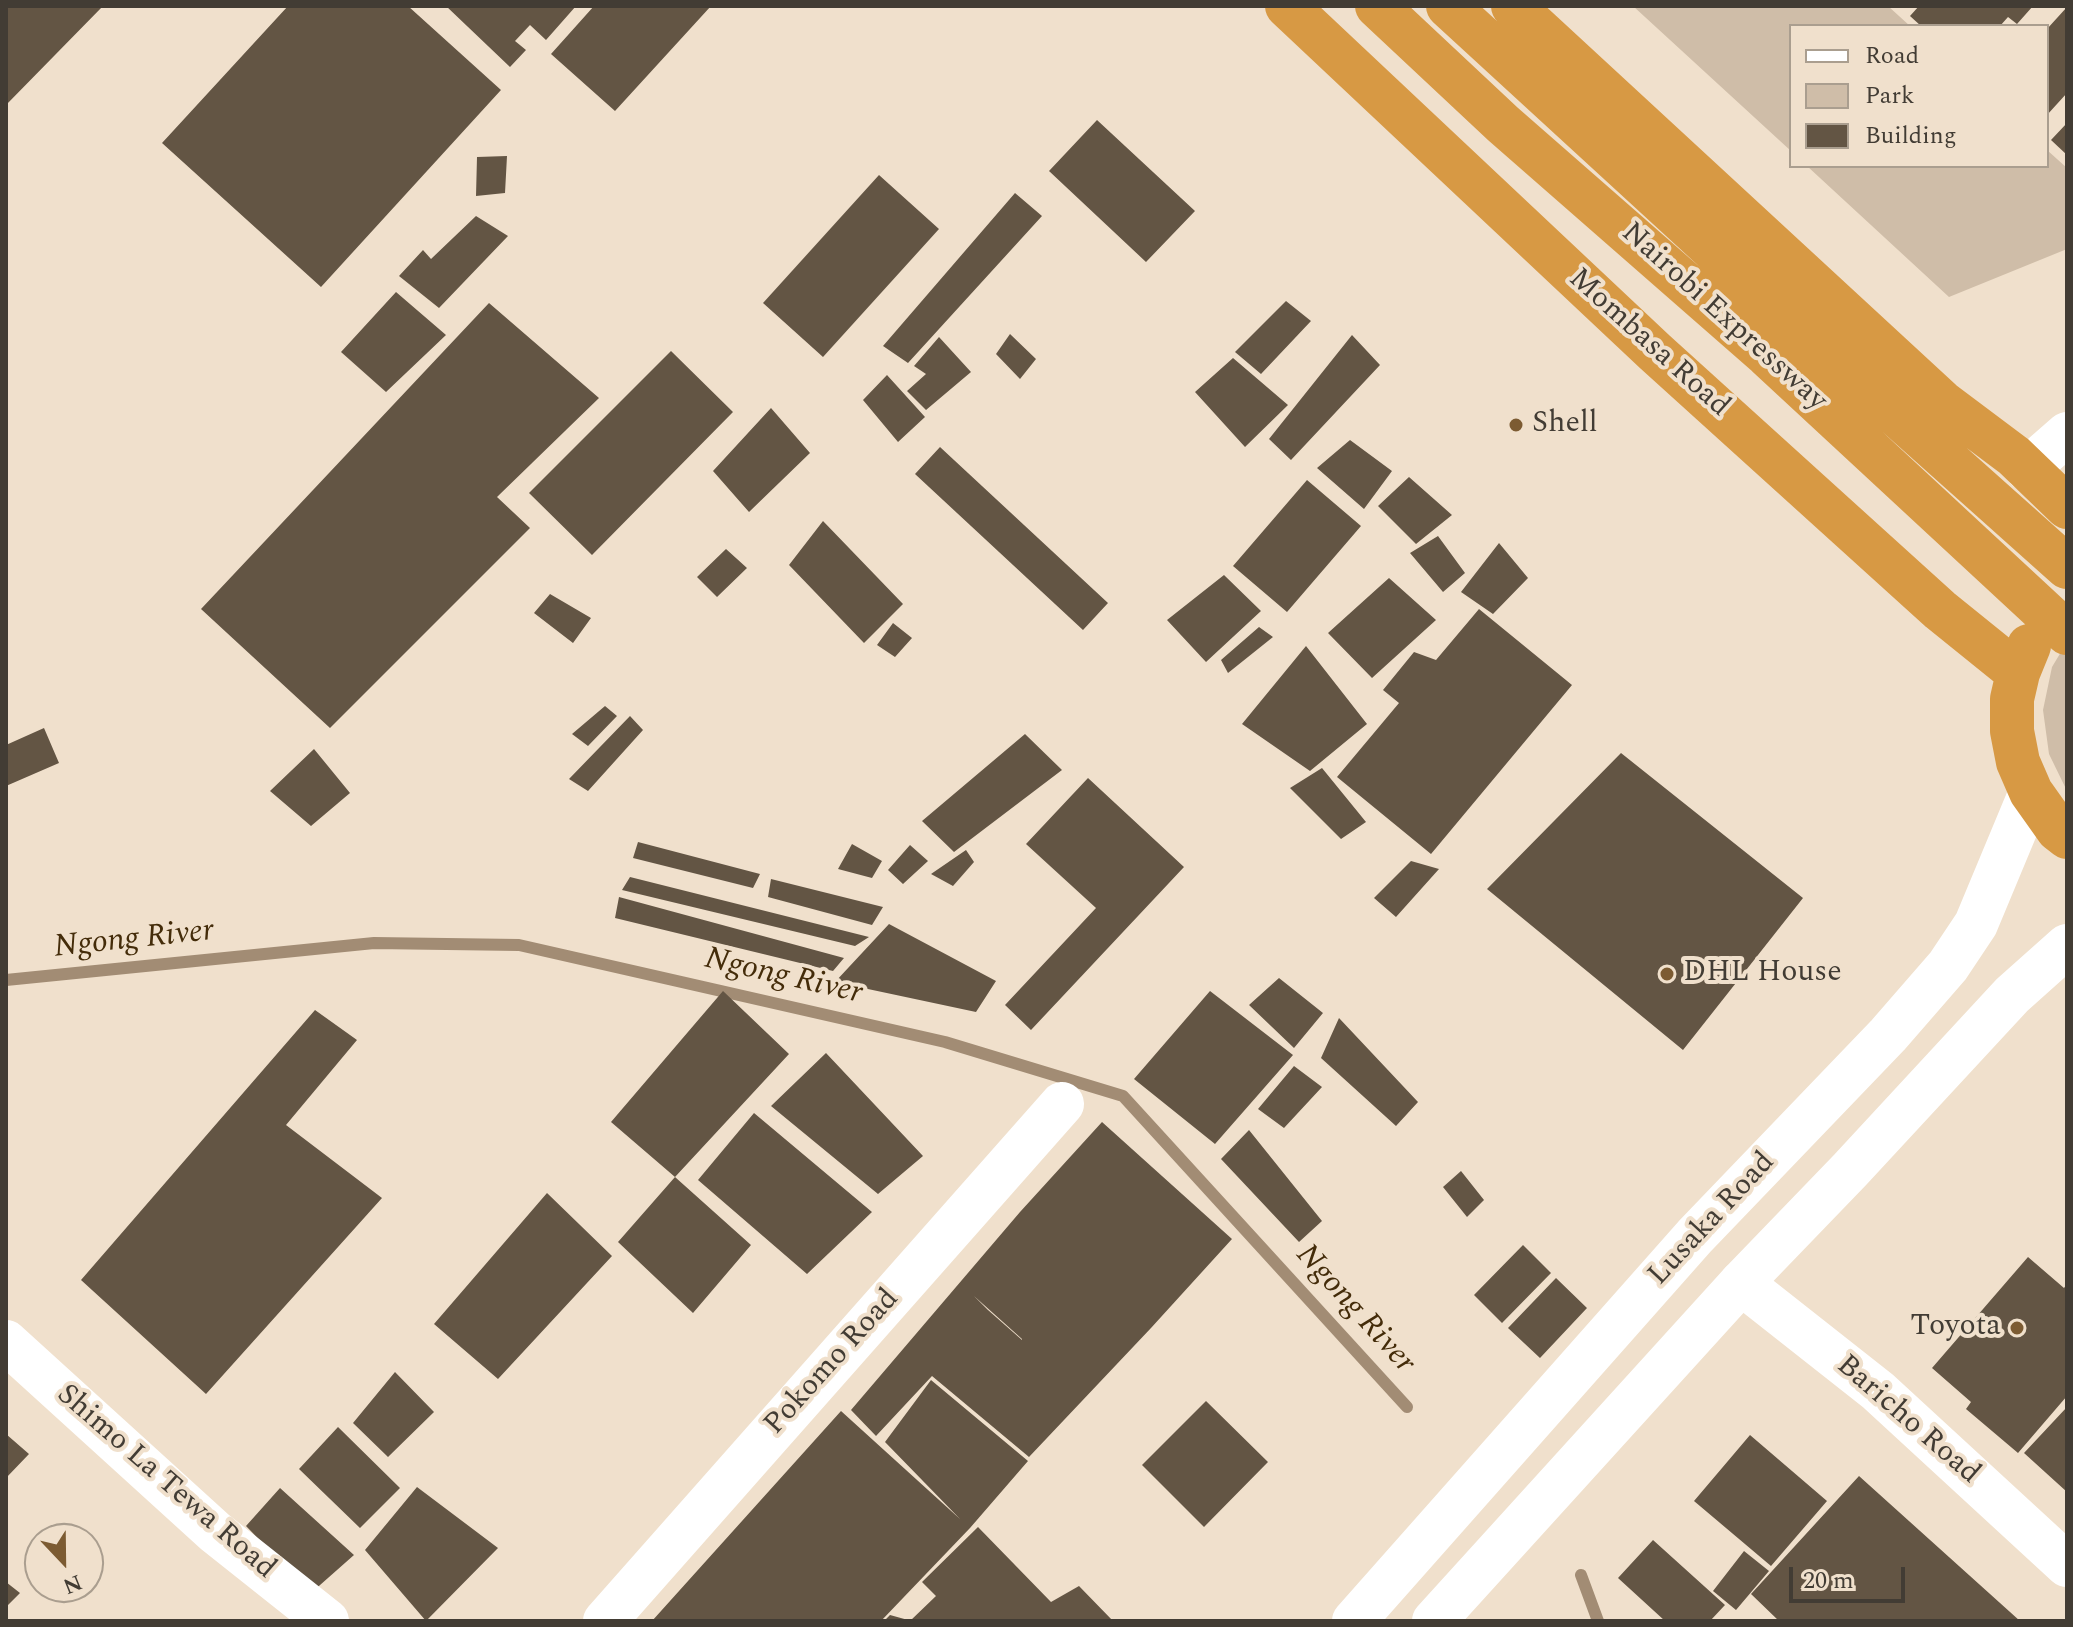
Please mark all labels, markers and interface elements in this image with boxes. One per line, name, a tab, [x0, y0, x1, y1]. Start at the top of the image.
legend	[1789, 24, 2049, 168]
text: Road	[1865, 38, 1919, 74]
text: Park	[1865, 78, 1915, 114]
text: Building	[1865, 118, 1957, 154]
street label: Nairobi Expressway	[1613, 216, 1833, 420]
street label: Mombasa Road	[1560, 262, 1736, 426]
place label: Shell	[1532, 407, 1598, 443]
marker: Shell	[1507, 416, 1525, 434]
water label: Ngong River	[52, 914, 216, 968]
water label: Ngong River	[700, 941, 866, 1015]
place label: DHL House	[1683, 956, 1842, 992]
marker: DHL House	[1658, 965, 1676, 983]
street label: Lusaka Road	[1642, 1146, 1784, 1294]
water label: Ngong River	[1286, 1237, 1422, 1383]
street label: Pokomo Road	[758, 1283, 908, 1443]
place label: Toyota	[1910, 1310, 2001, 1346]
marker: Toyota	[2008, 1319, 2026, 1337]
street label: Baricho Road	[1828, 1349, 1986, 1493]
street label: Shimo La Tewa Road	[48, 1378, 282, 1588]
north arrow	[24, 1523, 104, 1603]
scale bar	[1793, 1551, 1909, 1601]
text: 20 m	[1803, 1563, 1854, 1599]
text: N	[58, 1565, 87, 1603]

